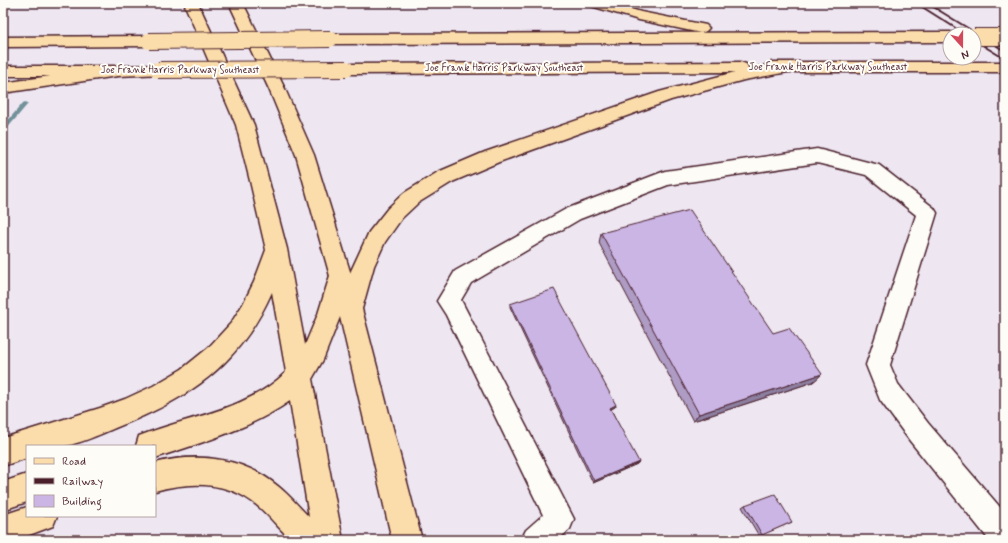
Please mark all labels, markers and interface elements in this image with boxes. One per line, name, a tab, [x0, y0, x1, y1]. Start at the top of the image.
north arrow	[942, 26, 982, 66]
text: N	[959, 47, 971, 62]
street label: Joe Frank Harris Parkway Southeast	[749, 61, 907, 74]
street label: Joe Frank Harris Parkway Southeast	[425, 62, 583, 75]
street label: Joe Frank Harris Parkway Southeast	[101, 64, 259, 77]
legend	[26, 445, 156, 517]
text: Road	[62, 454, 86, 470]
text: Railway	[62, 474, 104, 490]
text: Building	[62, 494, 102, 511]

